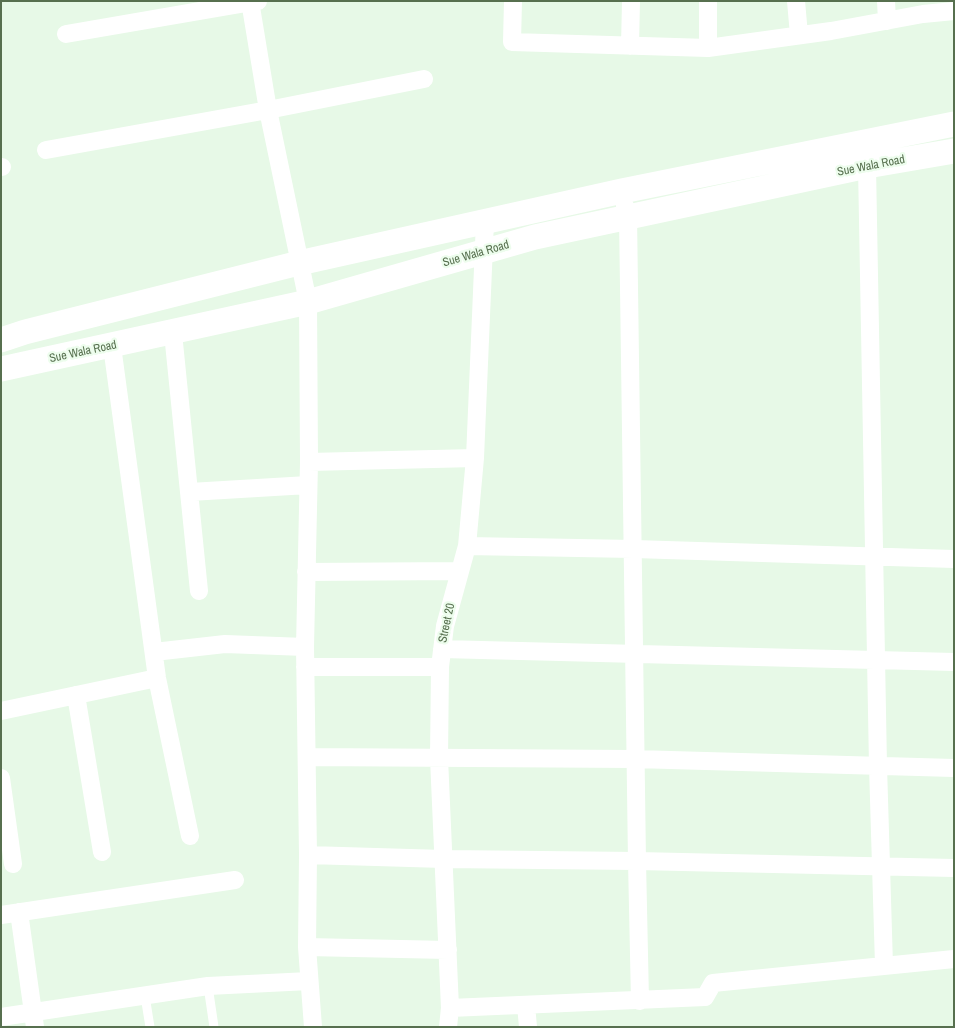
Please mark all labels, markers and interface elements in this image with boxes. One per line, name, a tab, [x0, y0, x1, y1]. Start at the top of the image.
street label: Sue Wala Road	[836, 152, 906, 180]
street label: Sue Wala Road	[441, 238, 511, 270]
street label: Sue Wala Road	[48, 338, 118, 366]
street label: Street 20	[436, 602, 458, 644]

